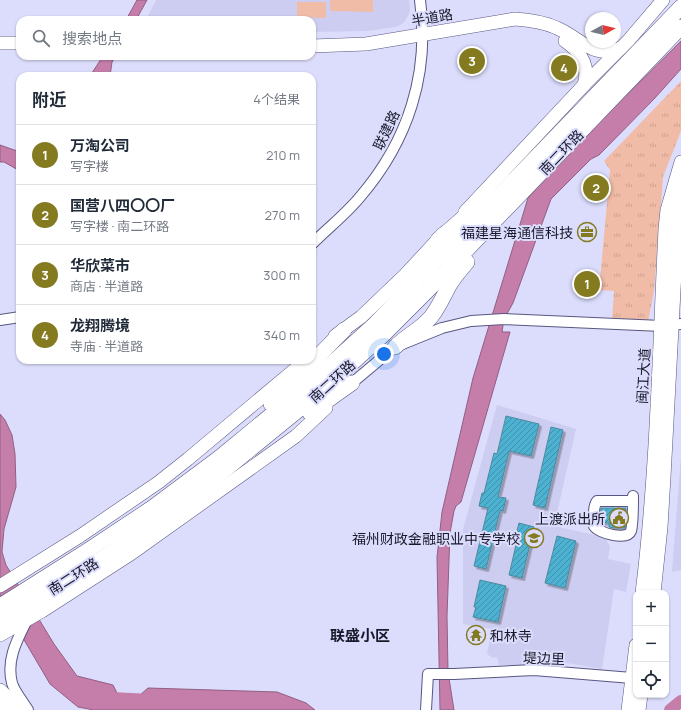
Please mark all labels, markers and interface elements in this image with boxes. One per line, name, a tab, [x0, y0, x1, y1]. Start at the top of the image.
street label: 半道路	[410, 4, 454, 30]
north arrow	[585, 12, 621, 48]
search box	[16, 16, 316, 60]
icon: search	[30, 27, 52, 49]
text: 搜索地点	[62, 28, 122, 49]
pin: 3	[459, 46, 485, 76]
pin: 4	[551, 53, 577, 83]
text: 附近	[32, 88, 66, 111]
text: 4个结果	[253, 90, 300, 108]
street label: 联建路	[369, 107, 403, 153]
street label: 南二环路	[535, 125, 587, 179]
text: 万淘公司	[70, 135, 130, 156]
text: 1	[42, 146, 48, 164]
text: 210 m	[266, 146, 300, 164]
text: 写字楼	[70, 157, 109, 175]
pin: 2	[583, 173, 609, 203]
text: 国营八四〇〇厂	[70, 195, 175, 216]
text: 2	[41, 206, 49, 224]
text: 270 m	[265, 206, 300, 224]
text: 写字楼 · 南二环路	[70, 217, 169, 235]
office icon: 福建星海通信科技	[576, 221, 598, 243]
place label: 福建星海通信科技	[461, 223, 573, 242]
text: 华欣菜市	[70, 255, 130, 276]
text: 3	[41, 266, 49, 284]
text: 300 m	[263, 266, 300, 284]
pin: 1	[574, 269, 600, 299]
text: 商店 · 半道路	[70, 277, 143, 295]
text: 龙翔腾境	[70, 315, 130, 336]
text: 4	[41, 326, 49, 344]
text: 340 m	[264, 326, 300, 344]
text: 寺庙 · 半道路	[70, 337, 143, 355]
your location	[374, 344, 394, 364]
street label: 闽江大道	[632, 348, 654, 404]
street label: 南二环路	[305, 355, 359, 407]
public building icon: 上渡派出所	[608, 507, 630, 529]
place label: 上渡派出所	[535, 509, 605, 528]
school or university icon: 福州财政金融职业中专学校	[523, 527, 545, 549]
place label: 福州财政金融职业中专学校	[352, 529, 520, 548]
street label: 南二环路	[44, 553, 102, 599]
map controls	[633, 590, 669, 698]
button: +	[633, 590, 669, 626]
temple icon: 和林寺	[465, 624, 487, 646]
district label: 联盛小区	[330, 625, 390, 646]
place label: 和林寺	[490, 626, 532, 645]
button: −	[633, 626, 669, 662]
street label: 堤边里	[523, 648, 565, 668]
button: locate	[633, 662, 669, 698]

